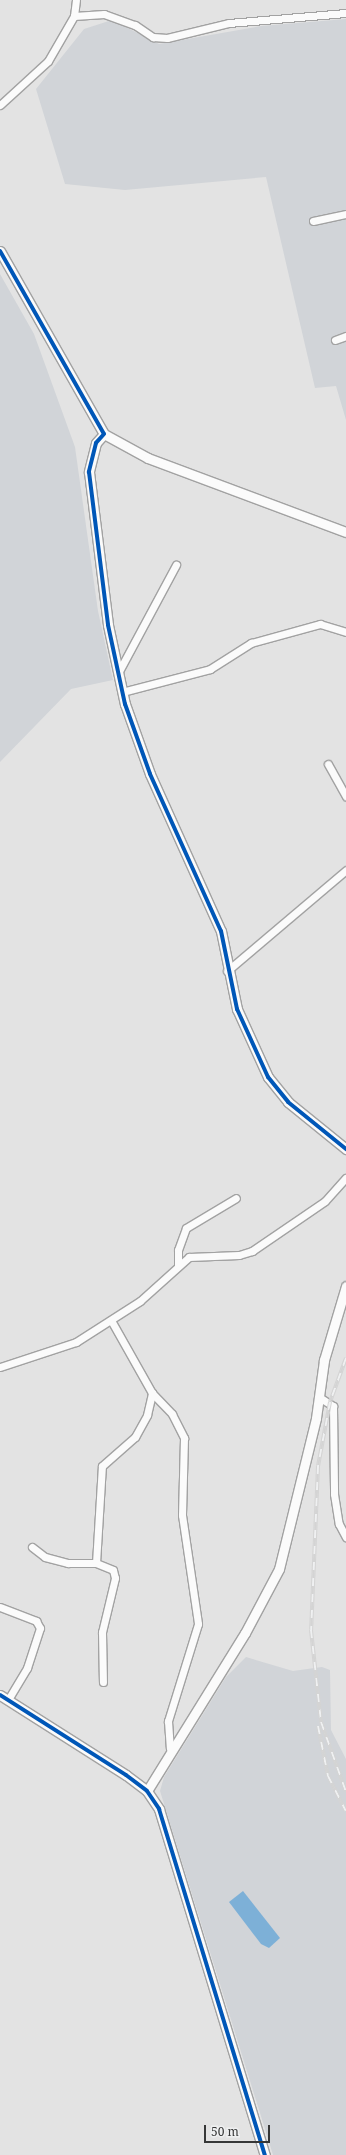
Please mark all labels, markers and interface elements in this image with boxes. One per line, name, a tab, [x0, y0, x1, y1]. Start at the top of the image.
scale bar	[206, 2117, 272, 2143]
text: 50 m	[211, 2123, 239, 2140]

